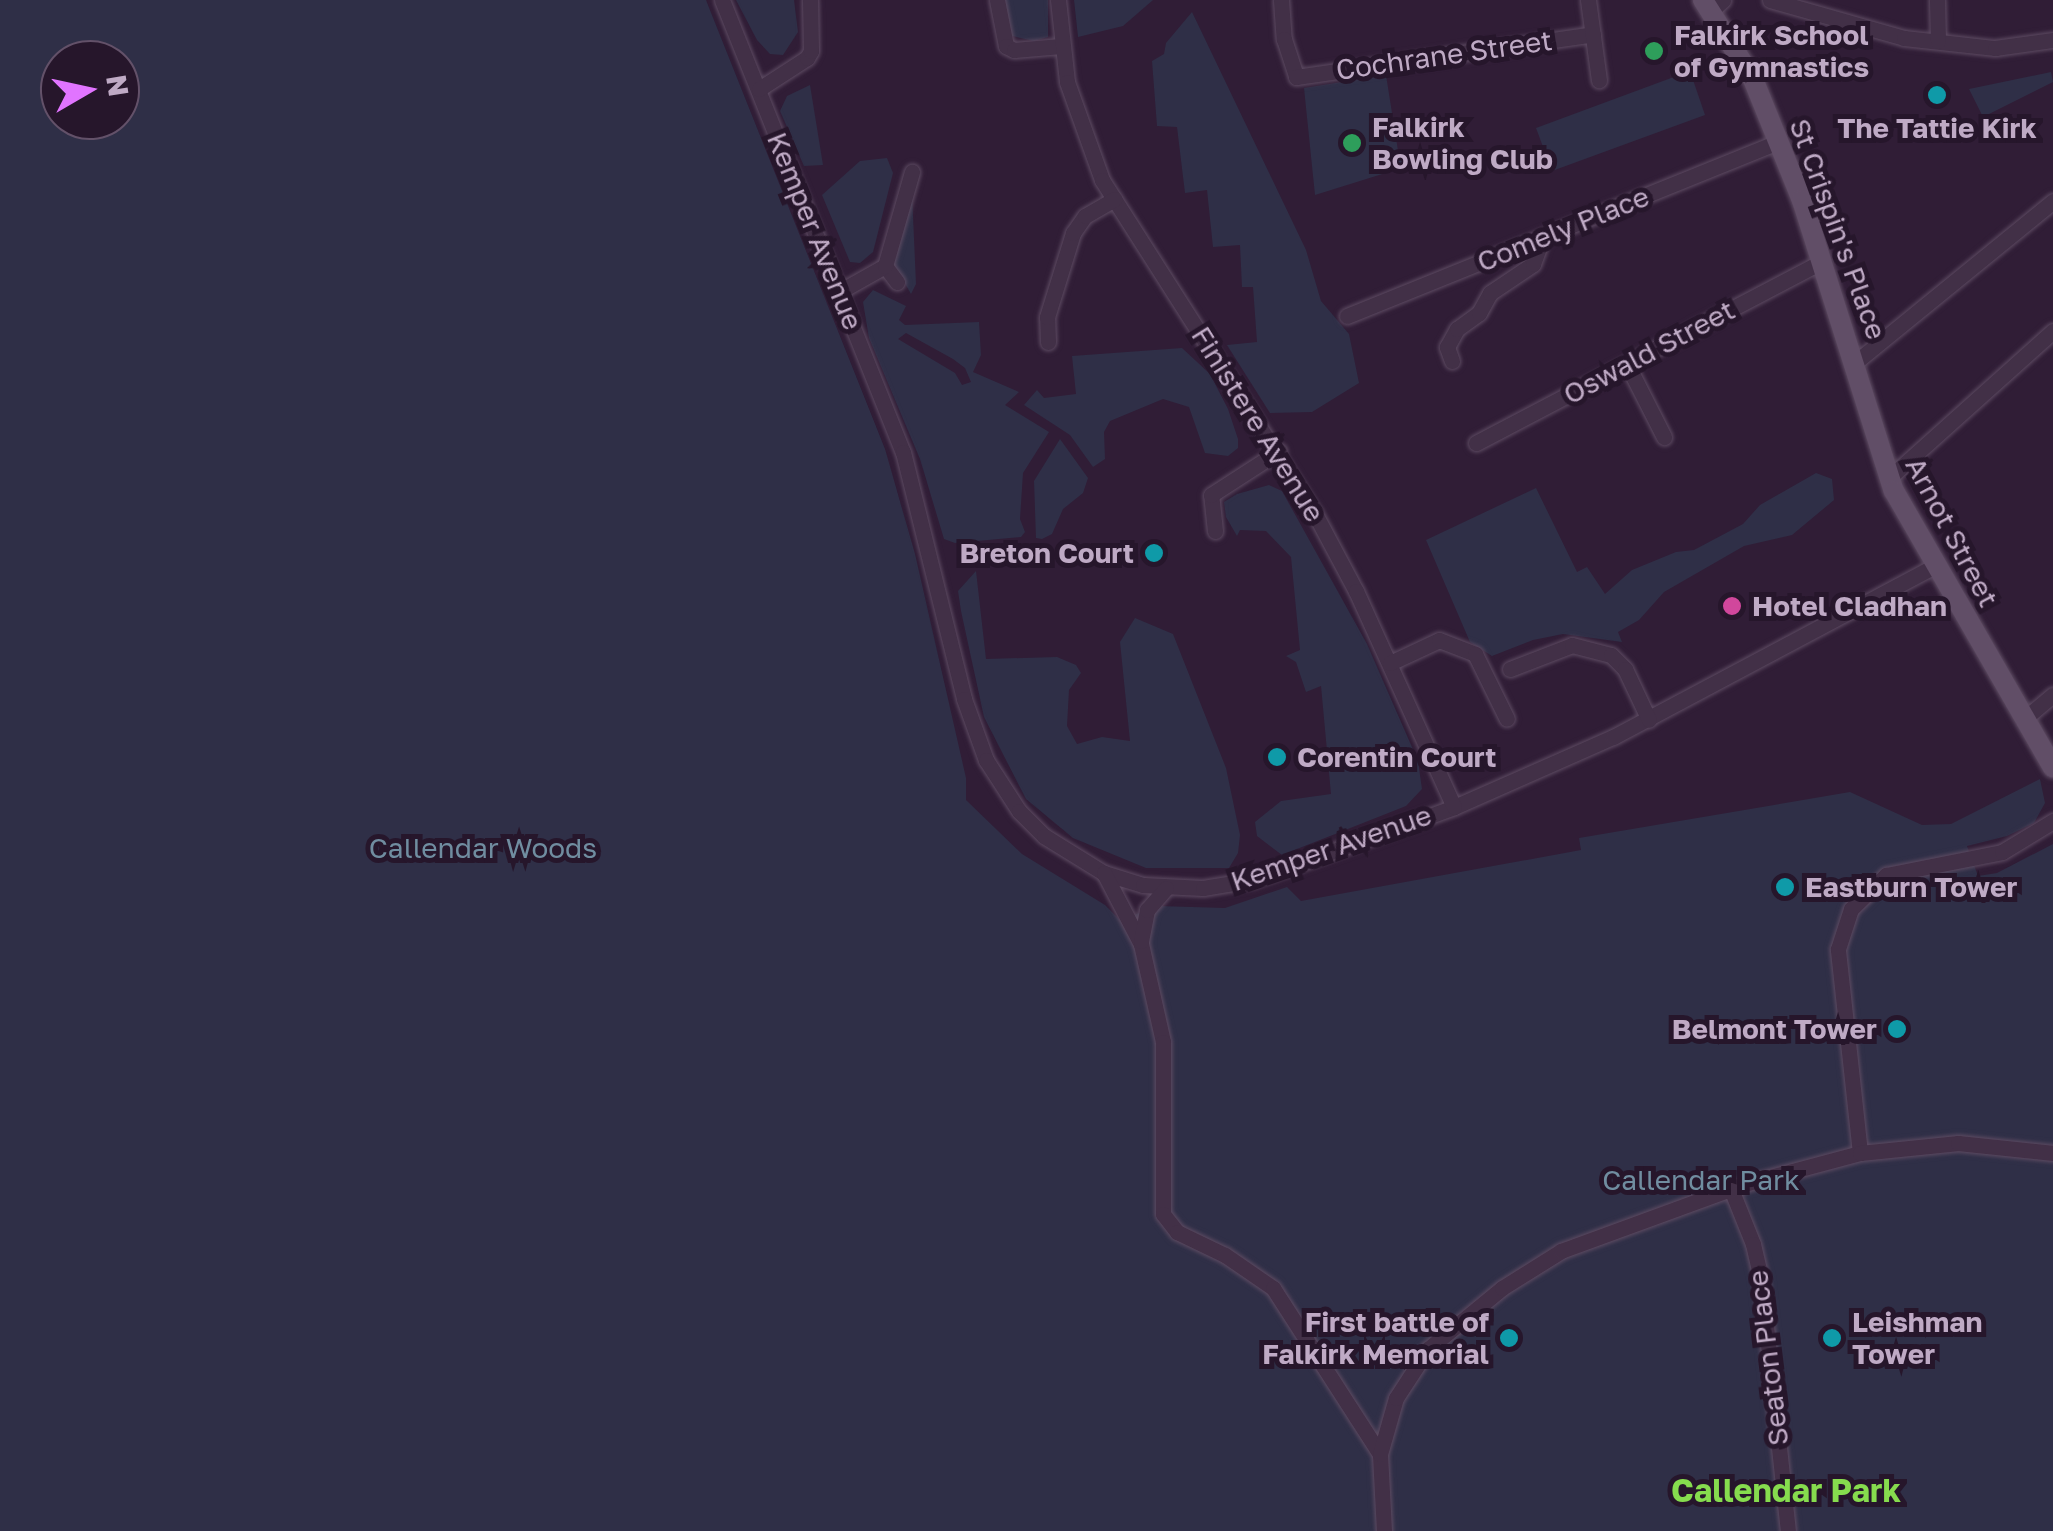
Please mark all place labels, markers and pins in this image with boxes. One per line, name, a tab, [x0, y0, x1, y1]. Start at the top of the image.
place label: Falkirk School of Gymnastics	[1674, 18, 1869, 84]
marker: Falkirk School of Gymnastics	[1643, 40, 1665, 62]
marker: The Tattie Kirk	[1926, 84, 1948, 106]
place label: Falkirk Bowling Club	[1372, 110, 1553, 176]
place label: The Tattie Kirk	[1837, 111, 2037, 145]
marker: Falkirk Bowling Club	[1341, 132, 1363, 154]
place label: Breton Court	[959, 536, 1134, 570]
marker: Breton Court	[1143, 542, 1165, 564]
place label: Hotel Cladhan	[1752, 589, 1947, 623]
marker: Hotel Cladhan	[1721, 595, 1743, 617]
place label: Corentin Court	[1297, 740, 1496, 774]
marker: Corentin Court	[1266, 746, 1288, 768]
place label: Eastburn Tower	[1805, 870, 2017, 904]
marker: Eastburn Tower	[1774, 876, 1796, 898]
place label: Belmont Tower	[1672, 1012, 1877, 1046]
marker: Belmont Tower	[1886, 1018, 1908, 1040]
place label: First battle of Falkirk Memorial	[1262, 1305, 1489, 1371]
place label: Leishman Tower	[1852, 1305, 1982, 1371]
marker: First battle of Falkirk Memorial	[1498, 1327, 1520, 1349]
marker: Leishman Tower	[1821, 1327, 1843, 1349]

